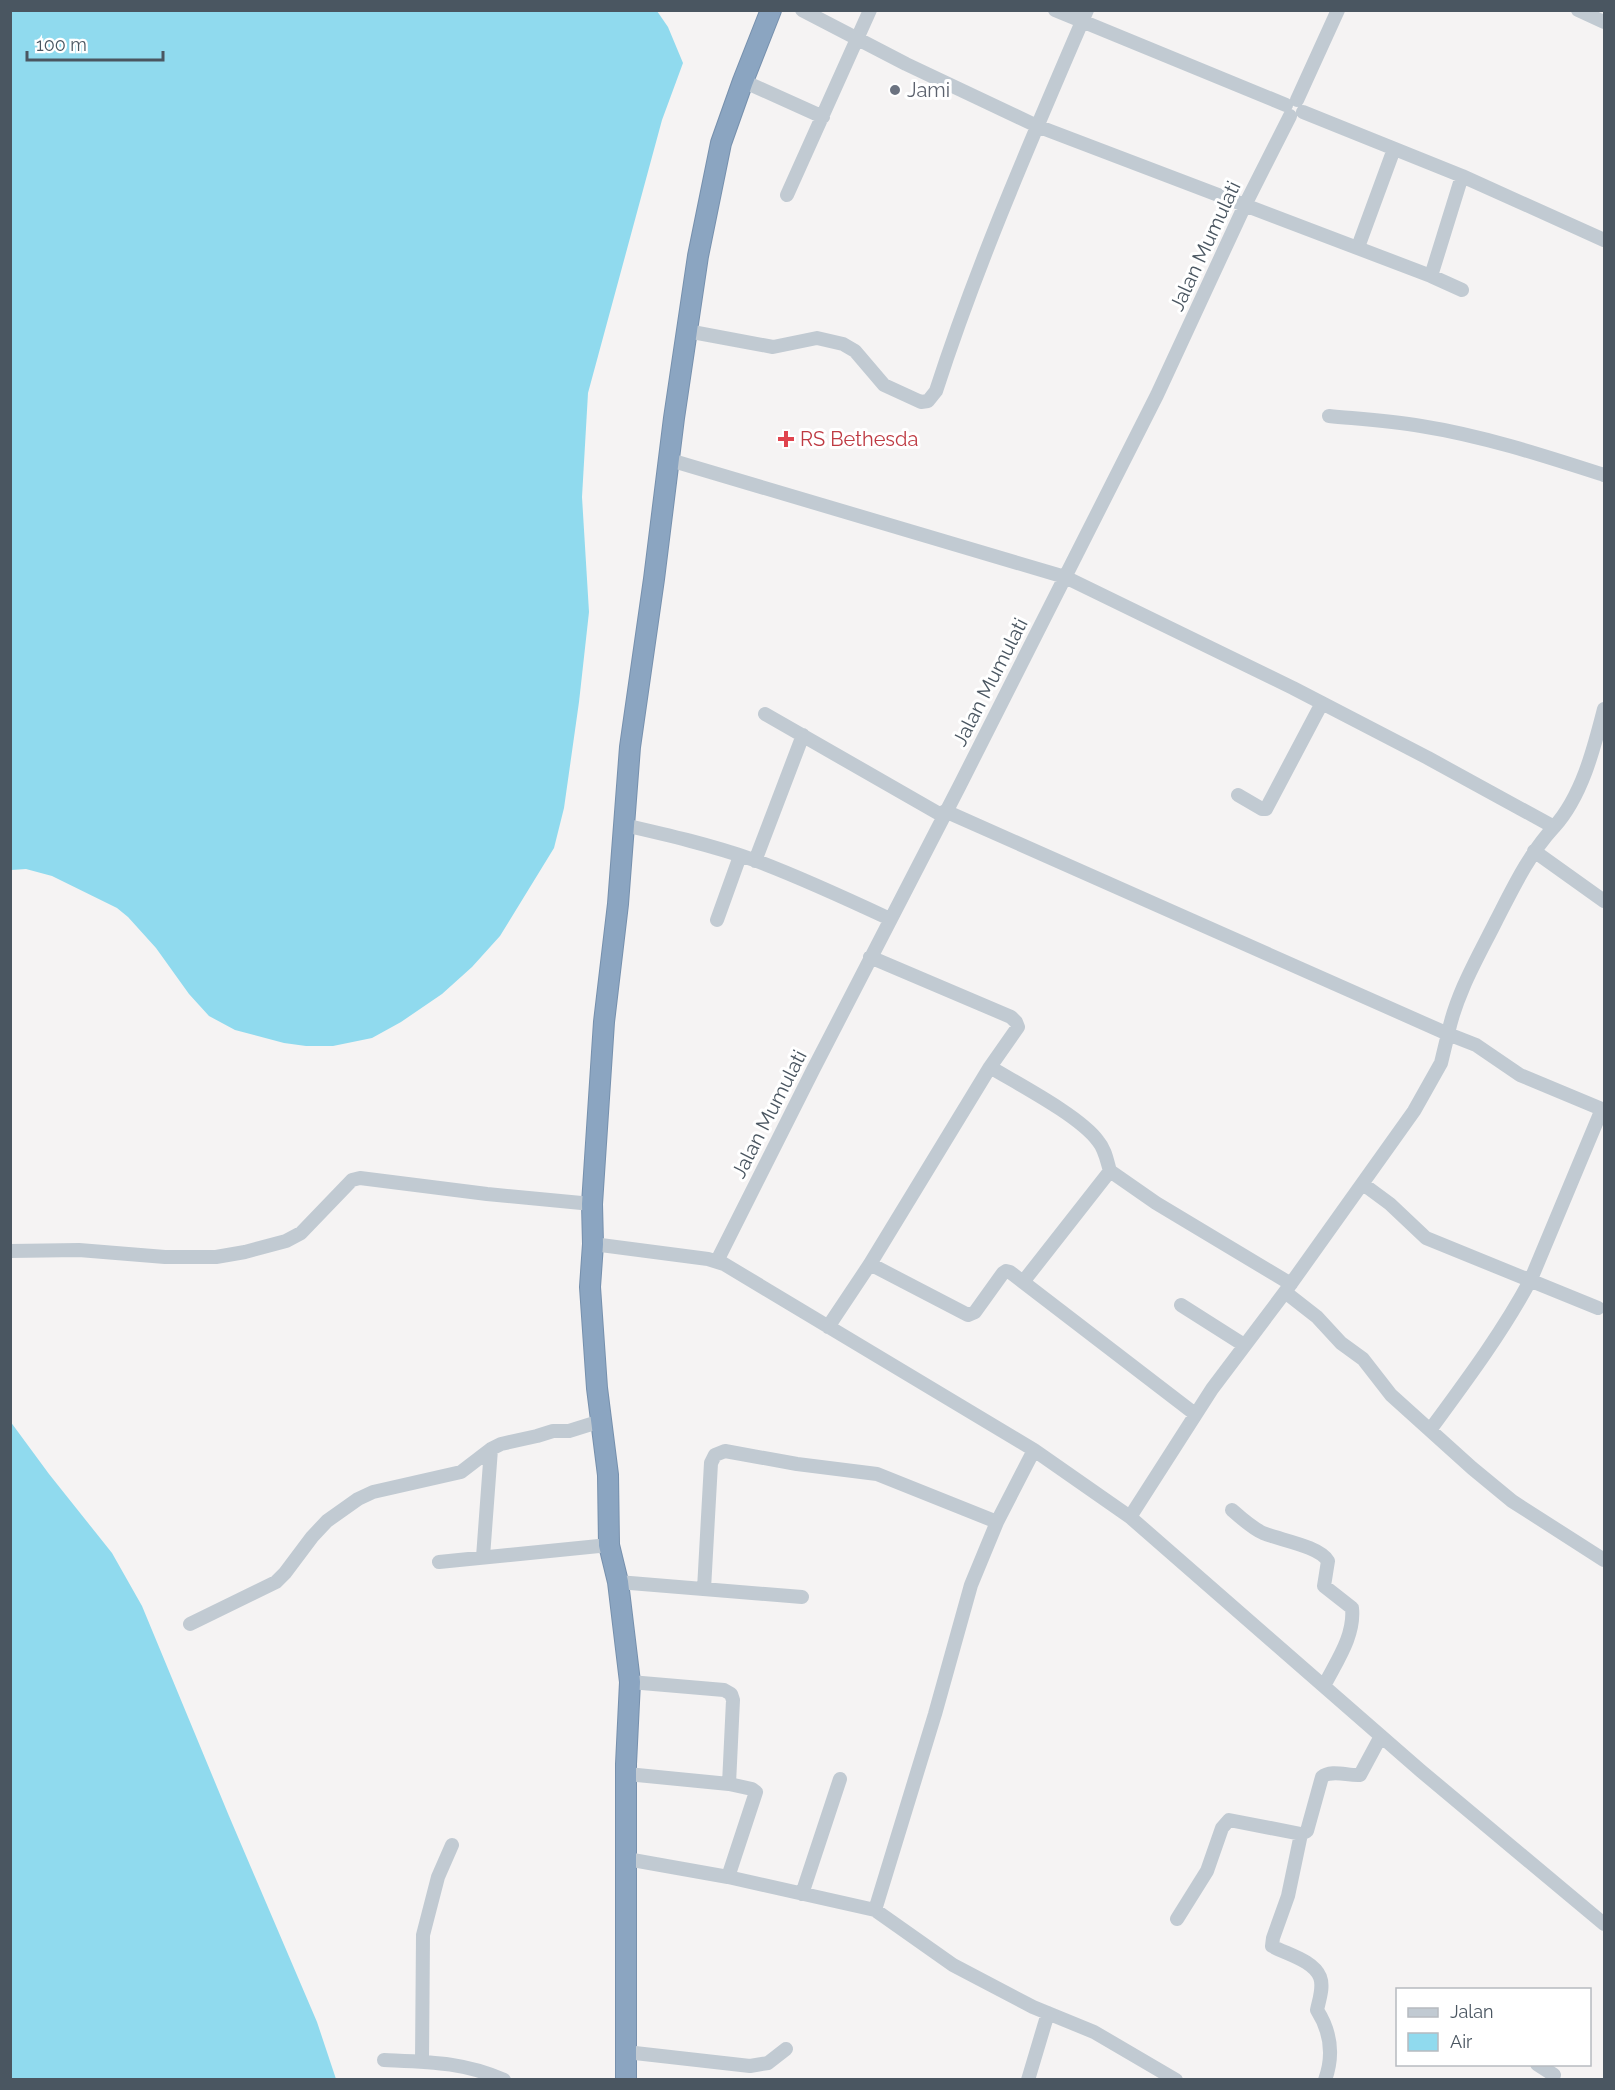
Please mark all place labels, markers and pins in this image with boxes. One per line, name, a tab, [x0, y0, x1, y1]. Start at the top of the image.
place label: Jami	[907, 78, 950, 102]
marker: Jami	[888, 83, 902, 97]
place label: RS Bethesda	[800, 427, 918, 451]
marker: RS Bethesda	[777, 430, 795, 448]

